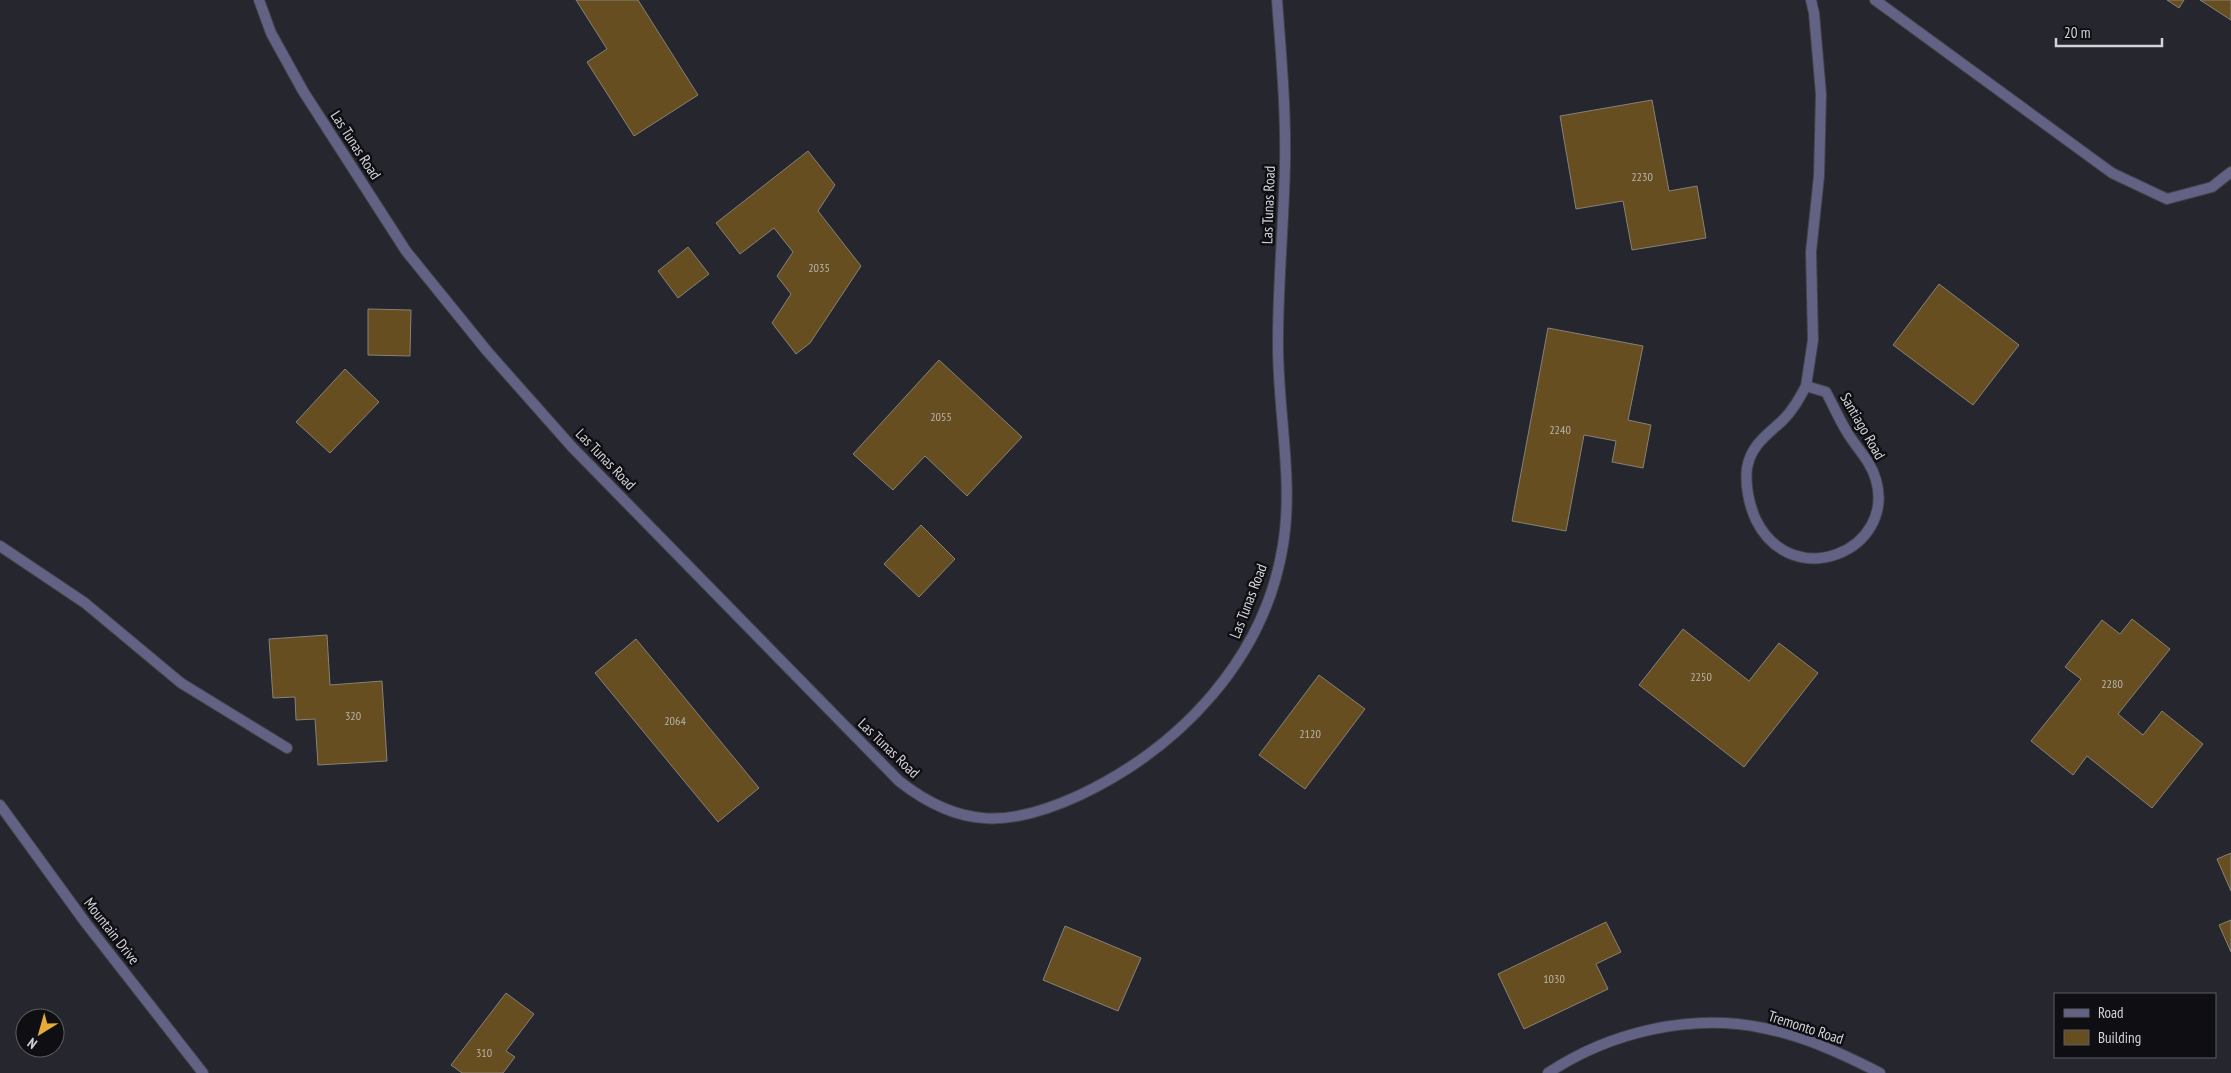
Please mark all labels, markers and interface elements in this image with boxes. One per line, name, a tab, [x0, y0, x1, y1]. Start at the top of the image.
scale bar	[2056, 15, 2162, 47]
text: 20 m	[2064, 23, 2090, 42]
street label: Las Tunas Road	[327, 107, 385, 183]
street label: Las Tunas Road	[1257, 166, 1279, 244]
house number: 2230	[1631, 169, 1653, 184]
house number: 2035	[808, 260, 830, 275]
street label: Santiago Road	[1836, 389, 1890, 463]
house number: 2055	[930, 409, 952, 424]
house number: 2240	[1549, 422, 1571, 437]
street label: Las Tunas Road	[572, 424, 640, 494]
street label: Las Tunas Road	[1225, 561, 1271, 641]
house number: 2250	[1690, 669, 1712, 684]
house number: 2280	[2101, 676, 2123, 691]
house number: 320	[345, 708, 361, 723]
house number: 2064	[664, 713, 686, 728]
street label: Las Tunas Road	[854, 714, 924, 782]
house number: 2120	[1299, 726, 1321, 741]
street label: Mountain Drive	[80, 894, 144, 968]
house number: 1030	[1543, 971, 1565, 986]
legend	[2054, 993, 2216, 1058]
text: Road	[2098, 1003, 2124, 1022]
street label: Tremonto Road	[1766, 1006, 1846, 1048]
north arrow	[15, 1008, 65, 1058]
text: Building	[2098, 1028, 2141, 1047]
text: N	[24, 1034, 41, 1053]
house number: 310	[476, 1045, 492, 1060]

